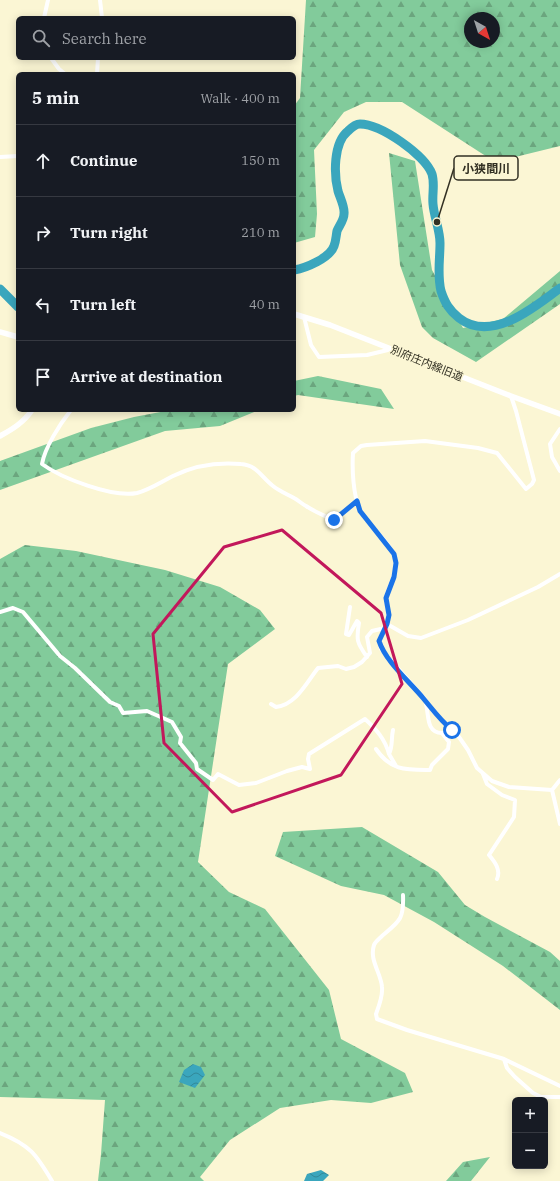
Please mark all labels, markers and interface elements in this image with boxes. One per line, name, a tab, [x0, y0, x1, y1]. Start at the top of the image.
north arrow	[464, 12, 500, 48]
search box	[16, 16, 296, 60]
icon: search	[30, 27, 52, 49]
text: Search here	[62, 29, 147, 48]
text: 5 min	[32, 87, 80, 109]
text: Walk · 400 m	[201, 90, 280, 107]
icon: ahead	[32, 150, 54, 172]
text: Continue	[70, 151, 137, 170]
text: 150 m	[241, 152, 280, 169]
callout: 小狭間川	[454, 156, 518, 180]
text: 小狭間川	[462, 161, 510, 176]
icon: right	[32, 222, 54, 244]
text: Turn right	[70, 223, 148, 242]
text: 210 m	[241, 224, 280, 241]
icon: left	[32, 294, 54, 316]
text: Turn left	[70, 295, 136, 314]
text: 40 m	[249, 296, 280, 313]
street label: 別府庄内線旧道	[389, 342, 465, 384]
icon: arrive	[32, 366, 54, 388]
text: Arrive at destination	[70, 367, 222, 386]
route end	[325, 511, 343, 529]
route start	[443, 721, 461, 739]
map controls	[512, 1097, 548, 1169]
button: +	[512, 1097, 548, 1133]
button: −	[512, 1133, 548, 1169]

